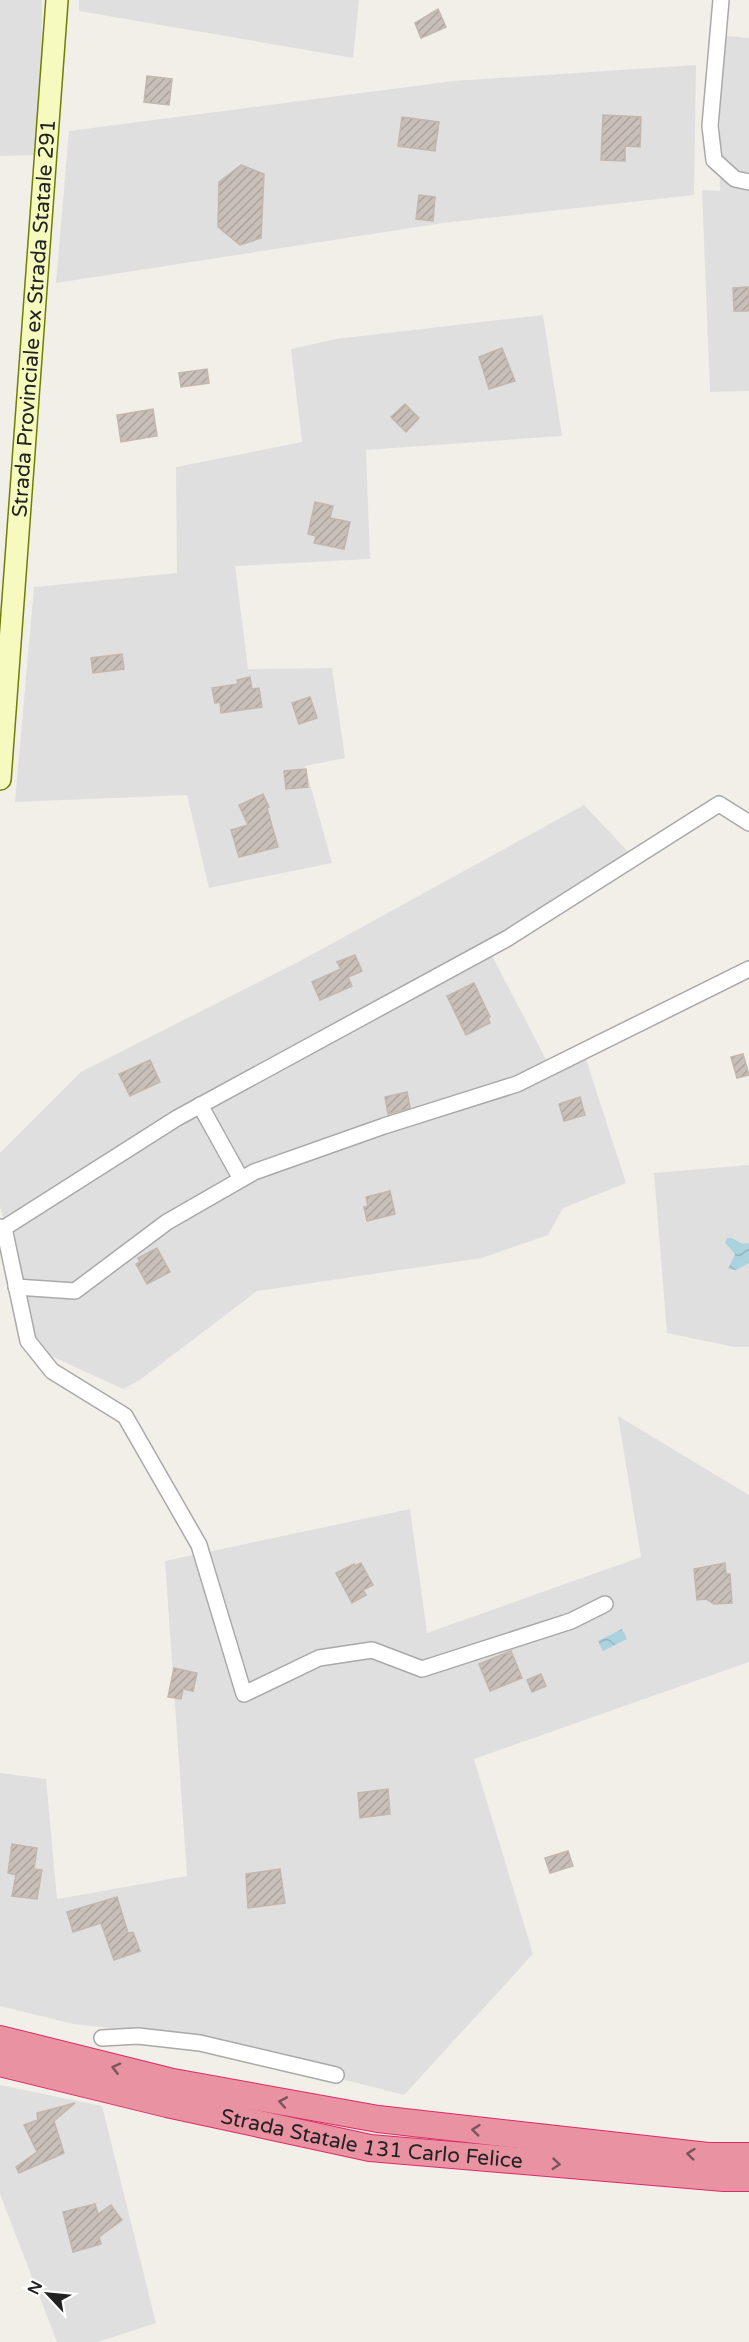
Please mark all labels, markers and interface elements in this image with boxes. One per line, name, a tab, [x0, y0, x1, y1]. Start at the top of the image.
street label: Strada Provinciale ex Strada Statale 291	[7, 118, 61, 518]
one-way arrow	[111, 2063, 121, 2076]
one-way arrow	[278, 2096, 288, 2109]
street label: Strada Statale 131 Carlo Felice	[218, 2103, 524, 2173]
one-way arrow	[471, 2124, 481, 2136]
one-way arrow	[686, 2148, 695, 2160]
one-way arrow	[552, 2157, 561, 2170]
north arrow	[18, 2264, 78, 2324]
text: N	[24, 2278, 47, 2298]

